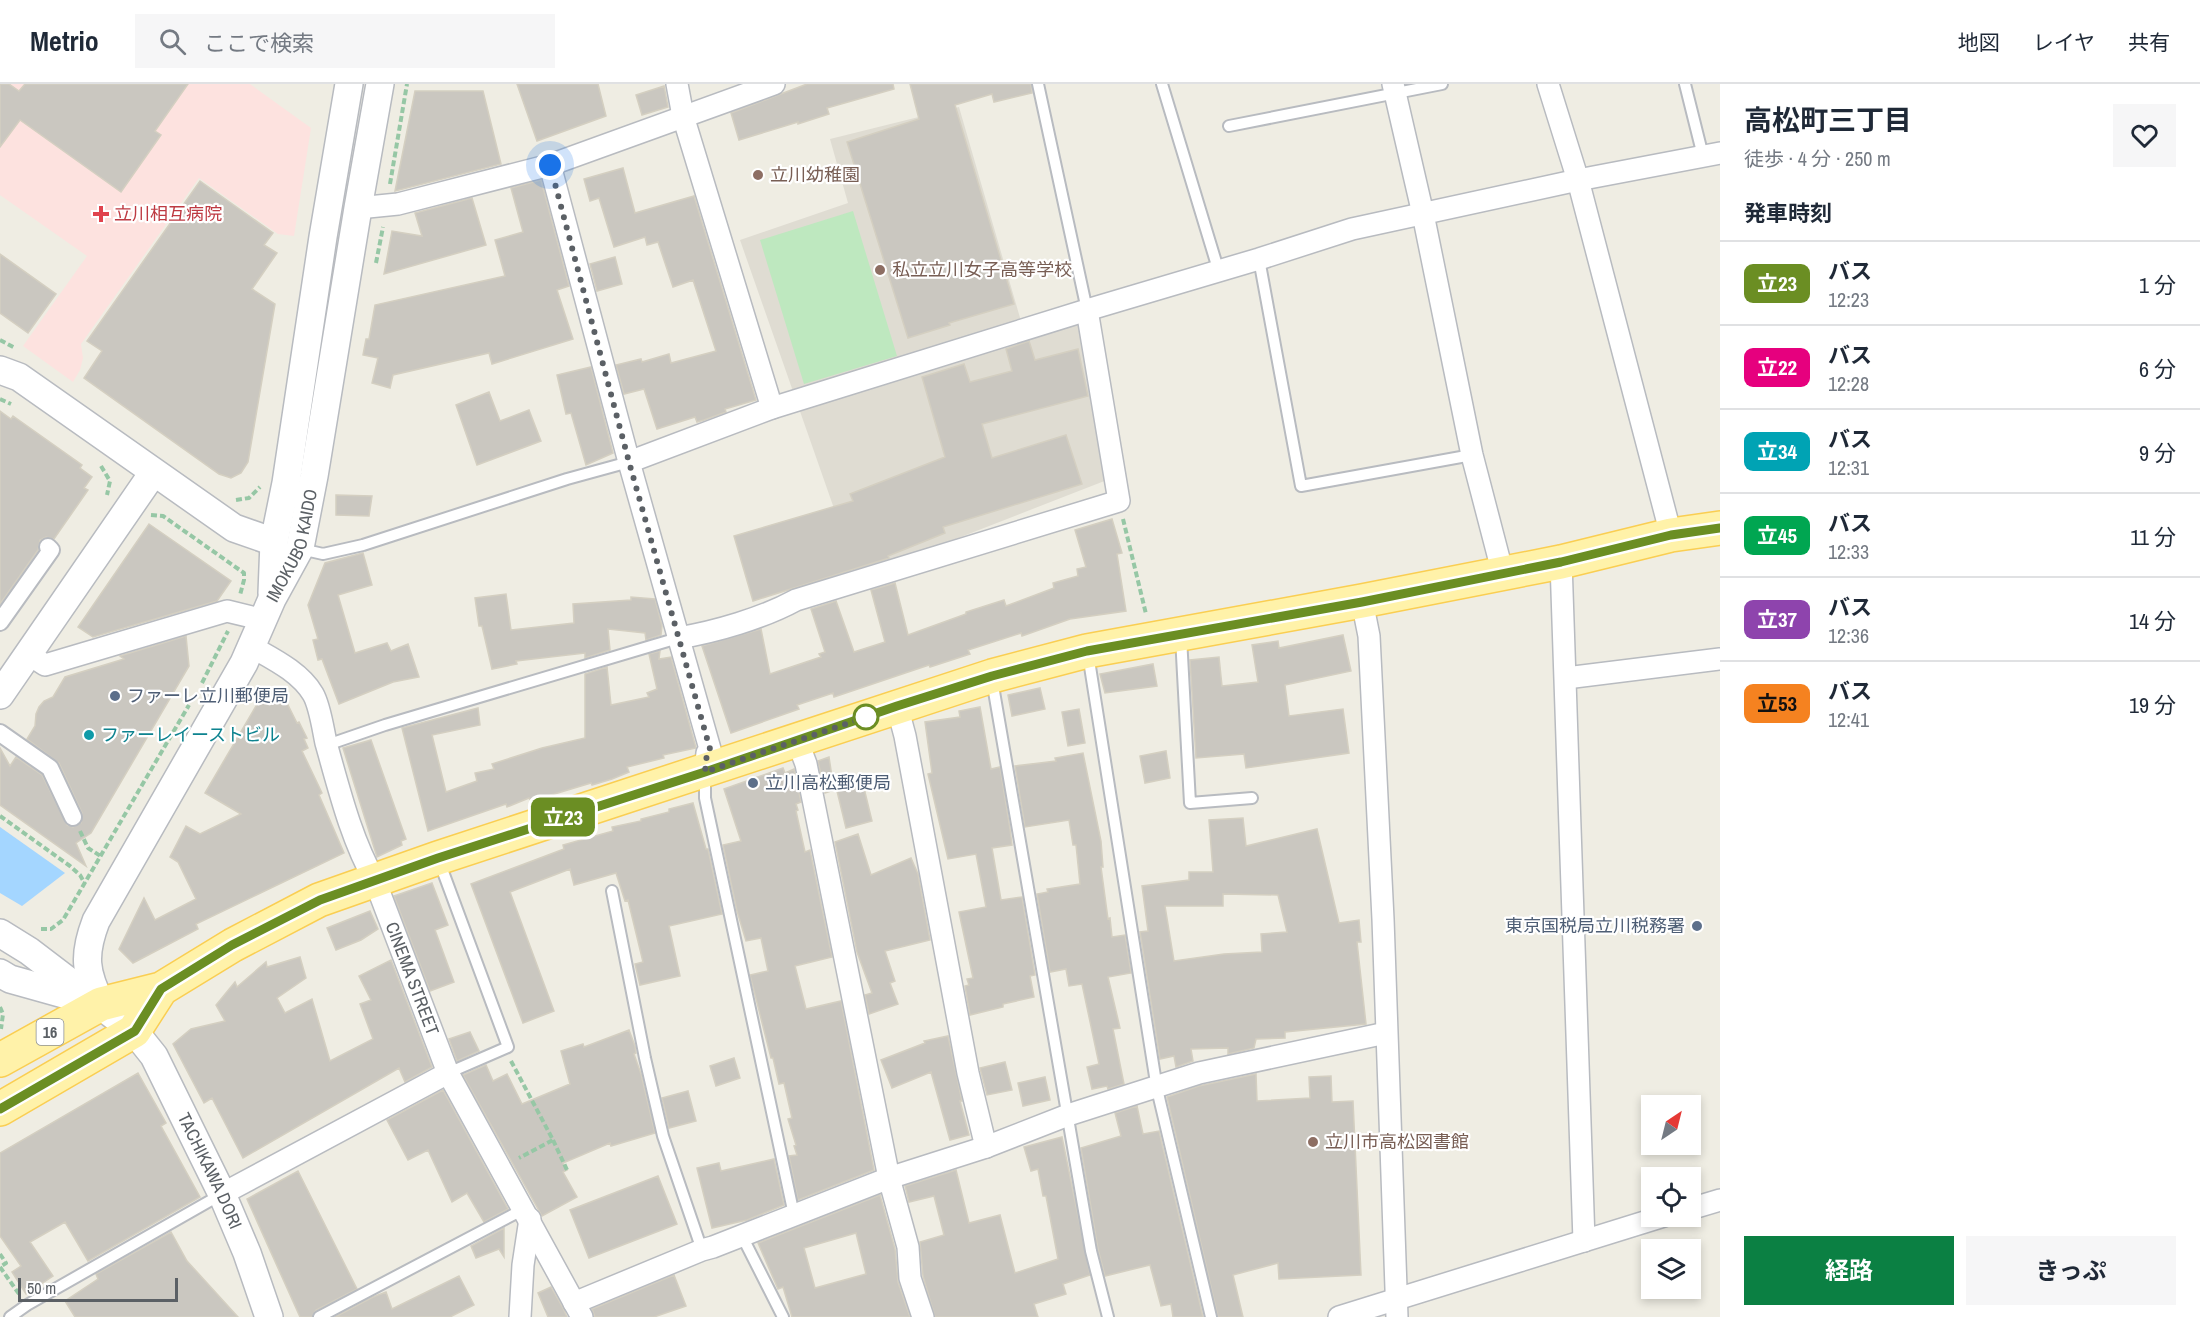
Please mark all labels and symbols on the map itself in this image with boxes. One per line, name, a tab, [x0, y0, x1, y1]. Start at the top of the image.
your location	[535, 150, 565, 180]
place label: 立川幼稚園	[770, 162, 860, 187]
marker: 立川幼稚園	[751, 168, 765, 182]
place label: 立川相互病院	[114, 201, 222, 226]
marker: 立川相互病院	[92, 205, 110, 223]
place label: 私立立川女子高等学校	[892, 257, 1072, 282]
marker: 私立立川女子高等学校	[873, 263, 887, 277]
street label: IMOKUBO KAIDO	[260, 487, 323, 606]
place label: ファーレ立川郵便局	[127, 683, 289, 708]
marker: ファーレ立川郵便局	[108, 689, 122, 703]
unlabelled marker	[853, 704, 879, 730]
place label: ファーレイーストビル	[101, 722, 280, 747]
marker: ファーレイーストビル	[82, 728, 96, 742]
place label: 立川高松郵便局	[765, 770, 891, 795]
marker: 立川高松郵便局	[746, 776, 760, 790]
line badge: 立23	[528, 798, 598, 836]
place label: 東京国税局立川税務署	[1505, 913, 1685, 938]
street label: CINEMA STREET	[380, 918, 445, 1038]
marker: 東京国税局立川税務署	[1690, 919, 1704, 933]
road number: 16	[36, 1019, 64, 1045]
north arrow	[1641, 1095, 1701, 1155]
street label: TACHIKAWA DORI	[172, 1108, 248, 1233]
place label: 立川市高松図書館	[1325, 1129, 1469, 1154]
marker: 立川市高松図書館	[1306, 1135, 1320, 1149]
scale bar	[18, 1275, 178, 1302]

